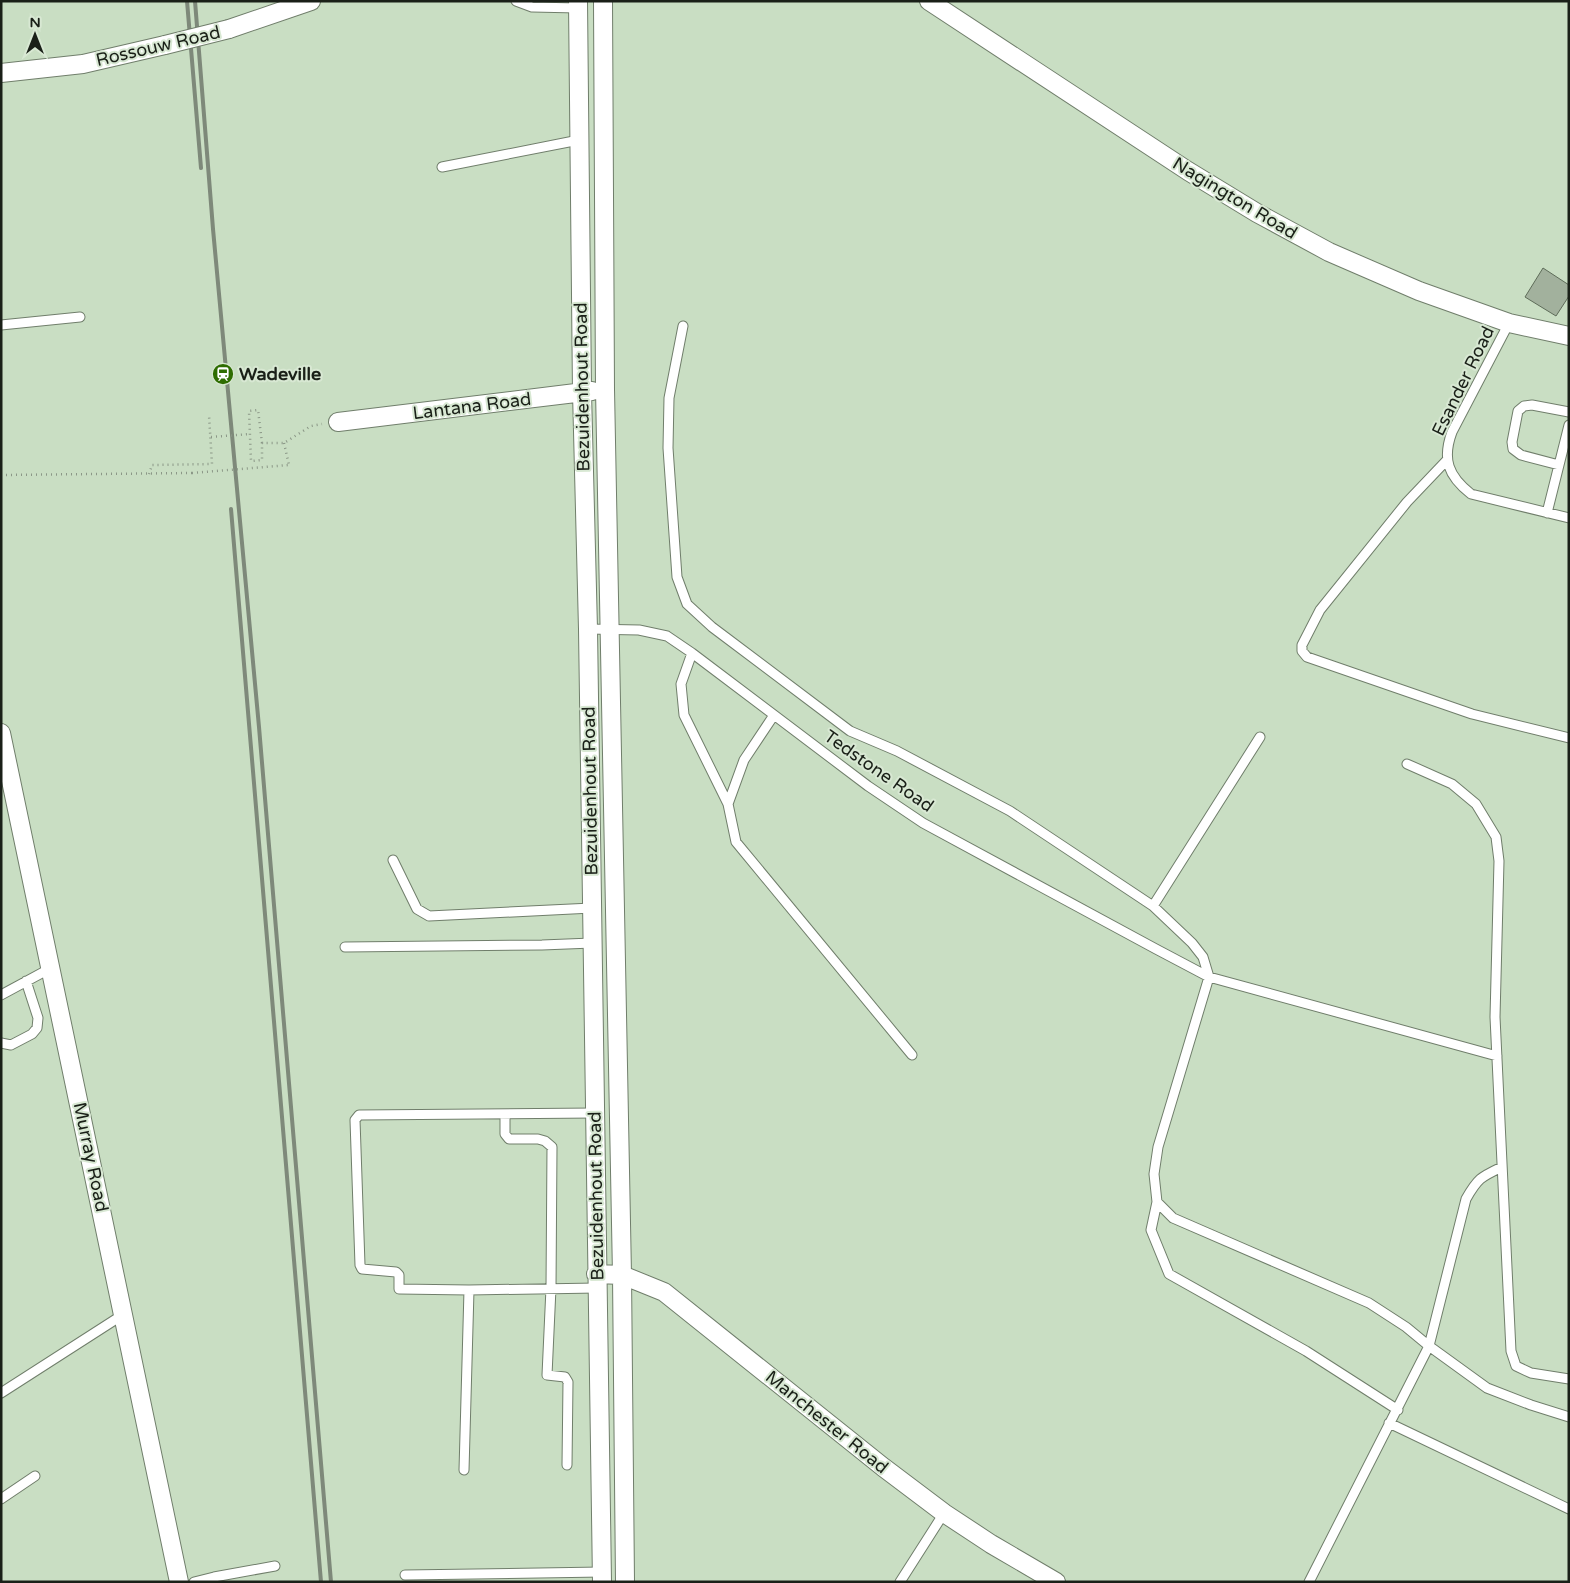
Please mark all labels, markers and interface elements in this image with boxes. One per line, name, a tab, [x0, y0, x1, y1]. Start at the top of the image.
north arrow	[10, 10, 60, 60]
text: N	[29, 14, 41, 31]
street label: Rossouw Road	[94, 21, 222, 71]
street label: Nagington Road	[1169, 152, 1301, 244]
street label: Bezuidenhout Road	[570, 302, 594, 472]
street label: Esander Road	[1427, 322, 1499, 440]
station icon: Wadeville	[211, 362, 235, 386]
place label: Wadeville	[239, 363, 321, 385]
street label: Lantana Road	[411, 388, 533, 424]
street label: Bezuidenhout Road	[578, 706, 602, 876]
street label: Tedstone Road	[820, 725, 938, 817]
street label: Murray Road	[69, 1100, 113, 1214]
street label: Bezuidenhout Road	[584, 1111, 608, 1281]
street label: Manchester Road	[761, 1366, 893, 1478]

